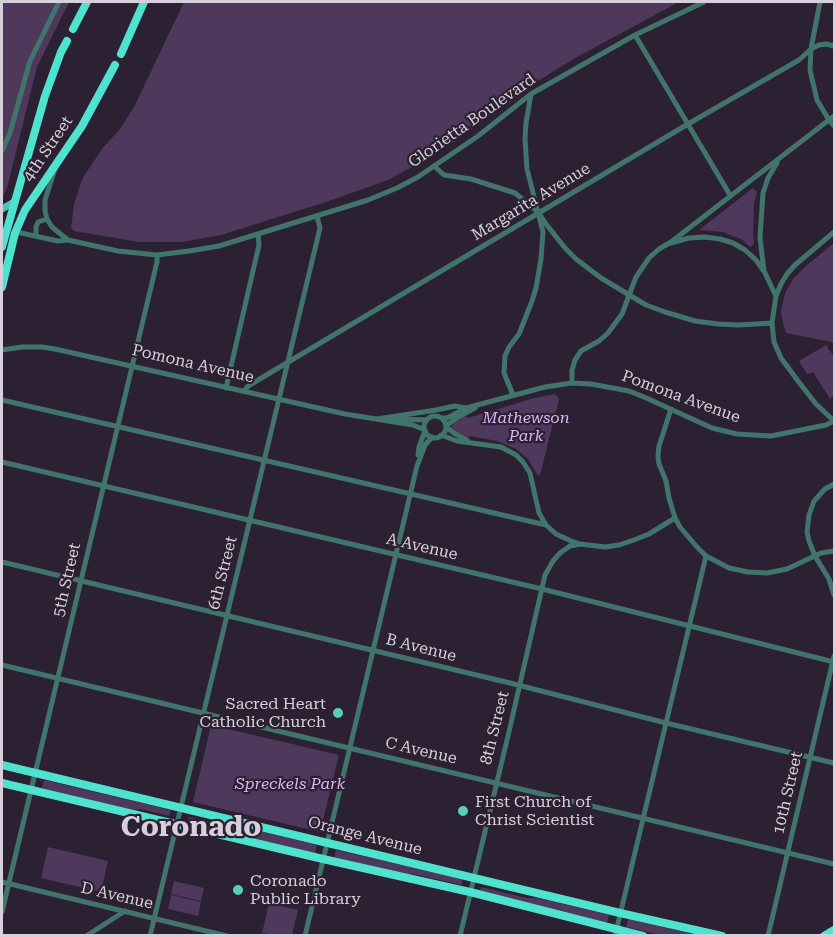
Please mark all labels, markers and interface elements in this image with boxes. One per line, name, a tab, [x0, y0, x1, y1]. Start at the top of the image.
street label: Glorietta Boulevard	[405, 70, 539, 172]
street label: 4th Street	[19, 112, 77, 186]
street label: Margarita Avenue	[468, 159, 594, 245]
street label: Pomona Avenue	[130, 341, 256, 387]
street label: Pomona Avenue	[619, 367, 743, 427]
park label: Mathewson Park	[482, 408, 570, 446]
street label: A Avenue	[384, 529, 460, 565]
street label: 6th Street	[205, 534, 241, 612]
street label: 5th Street	[49, 541, 85, 619]
street label: B Avenue	[384, 630, 458, 666]
street label: 8th Street	[477, 689, 513, 767]
place label: Sacred Heart Catholic Church	[200, 694, 326, 732]
marker: Sacred Heart Catholic Church	[331, 706, 345, 720]
street label: C Avenue	[383, 733, 459, 769]
street label: 10th Street	[769, 750, 807, 836]
park label: Spreckels Park	[235, 774, 345, 794]
place label: First Church of Christ Scientist	[475, 792, 594, 830]
marker: First Church of Christ Scientist	[456, 804, 470, 818]
district label: Coronado	[121, 811, 261, 845]
street label: Orange Avenue	[306, 813, 424, 859]
place label: Coronado Public Library	[250, 871, 361, 909]
street label: D Avenue	[79, 878, 155, 914]
marker: Coronado Public Library	[231, 883, 245, 897]

